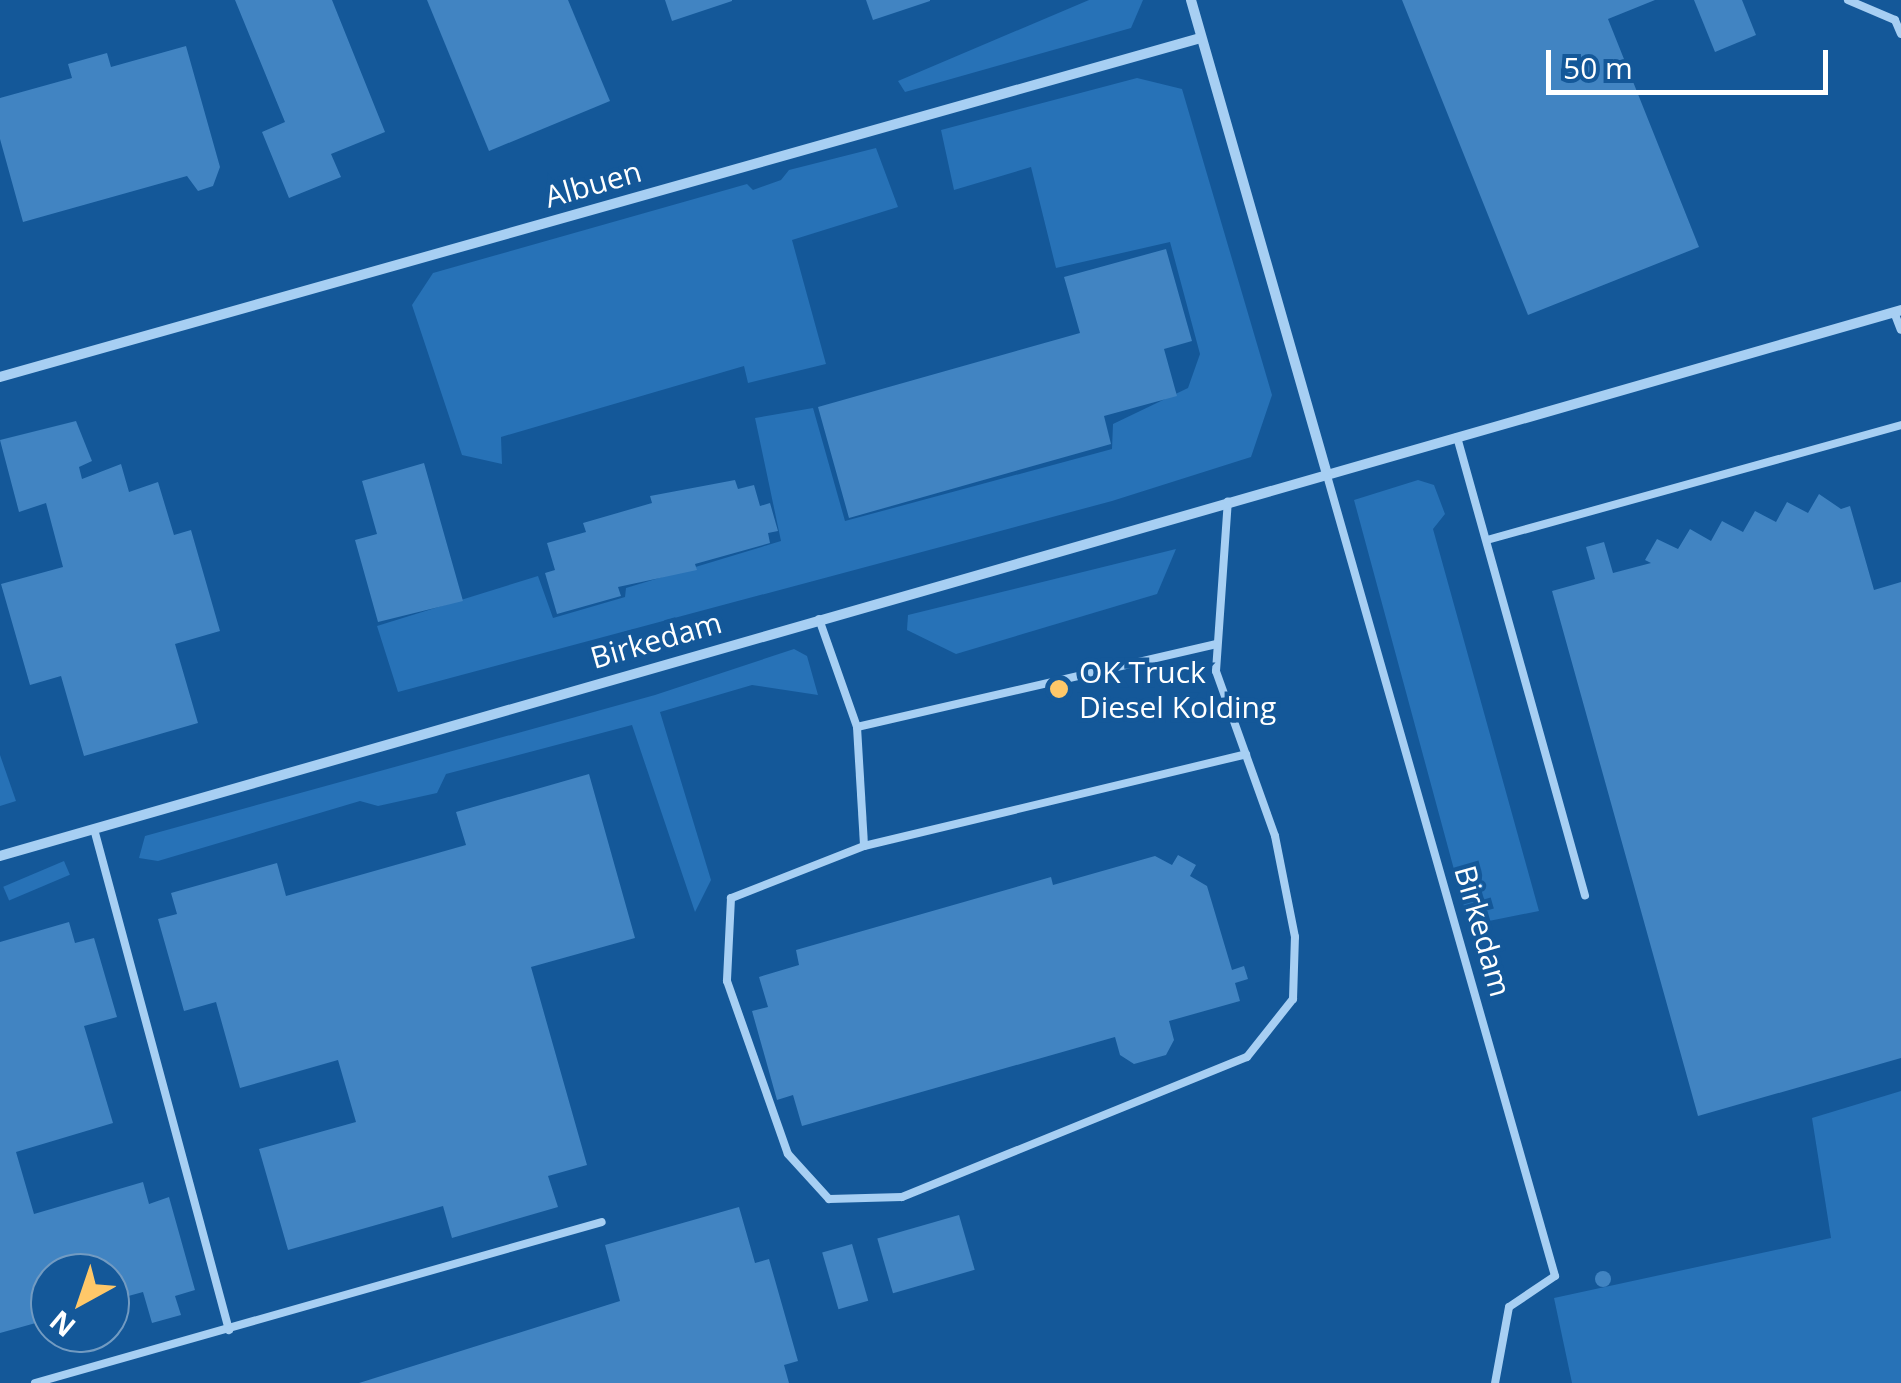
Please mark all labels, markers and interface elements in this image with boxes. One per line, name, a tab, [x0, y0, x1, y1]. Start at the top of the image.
scale bar	[1551, 30, 1834, 92]
text: 50 m	[1563, 47, 1633, 88]
street label: Albuen	[541, 153, 645, 215]
street label: Birkedam	[586, 604, 726, 676]
place label: OK Truck Diesel Kolding	[1079, 654, 1276, 724]
marker: OK Truck Diesel Kolding	[1048, 678, 1070, 700]
street label: Birkedam	[1447, 861, 1519, 1001]
north arrow	[30, 1253, 130, 1353]
text: N	[41, 1303, 83, 1346]

